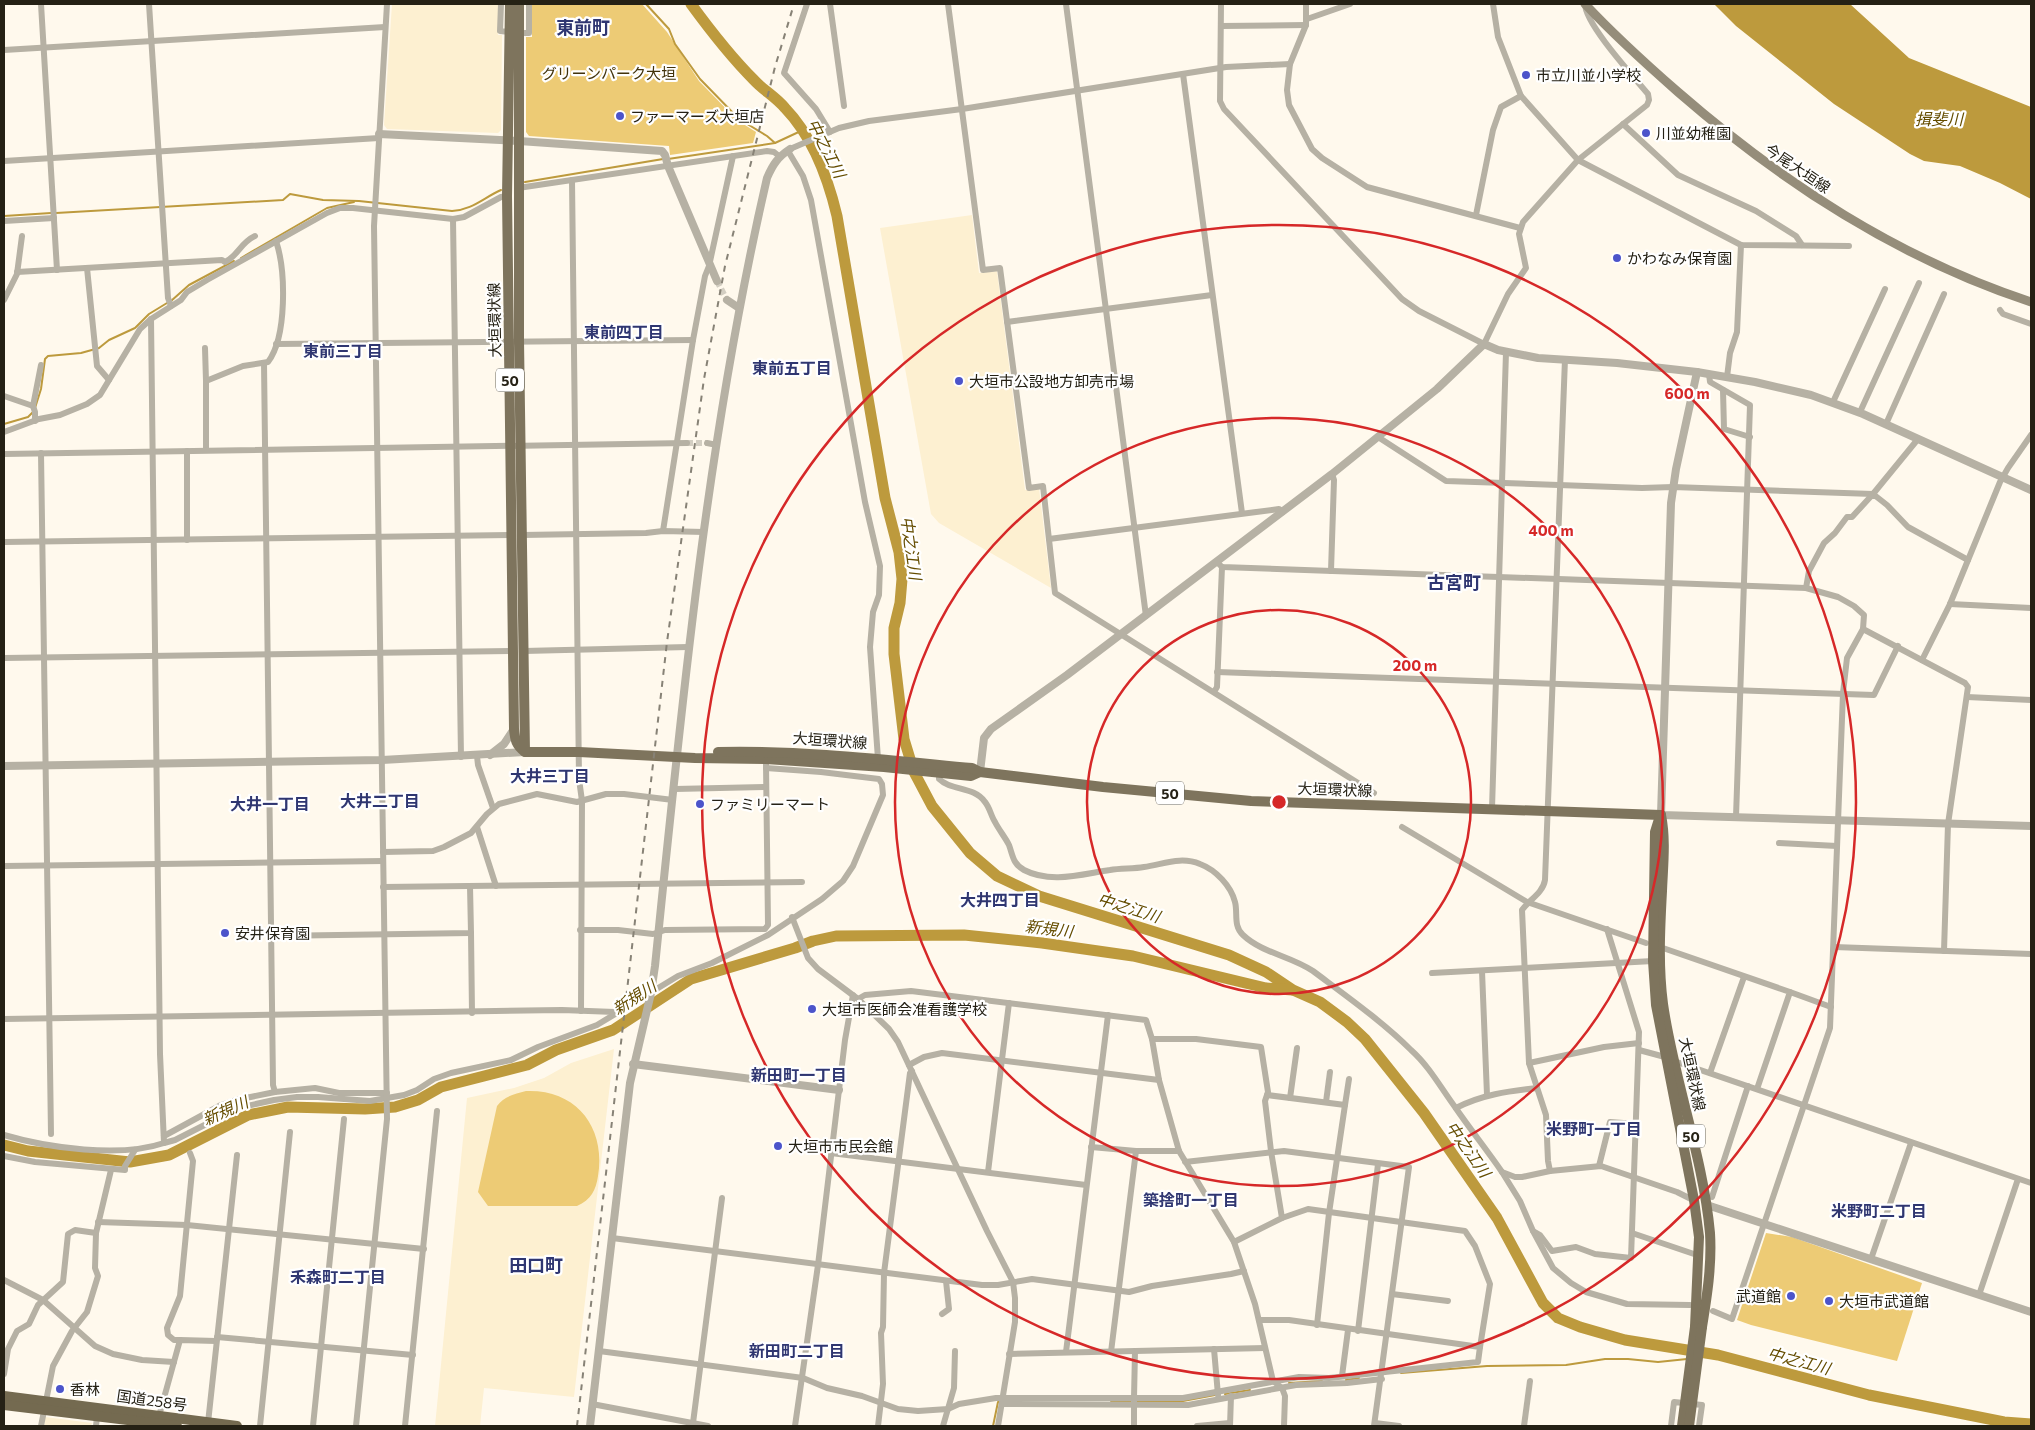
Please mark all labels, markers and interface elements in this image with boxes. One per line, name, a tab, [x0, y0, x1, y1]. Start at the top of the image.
district label: 東前町	[556, 16, 610, 38]
park label: グリーンパーク大垣	[542, 64, 676, 82]
place label: 市立川並小学校	[1536, 66, 1641, 84]
marker: 市立川並小学校	[1520, 69, 1532, 81]
place label: ファーマーズ大垣店	[630, 107, 764, 125]
water label: 揖斐川	[1915, 109, 1965, 128]
marker: ファーマーズ大垣店	[614, 110, 626, 122]
water label: 中之江川	[804, 115, 851, 183]
place label: 川並幼稚園	[1656, 124, 1731, 142]
marker: 川並幼稚園	[1640, 127, 1652, 139]
street label: 今尾大垣線	[1762, 140, 1834, 196]
place label: かわなみ保育園	[1627, 249, 1732, 267]
marker: かわなみ保育園	[1611, 252, 1623, 264]
street label: 大垣環状線	[484, 282, 504, 358]
district label: 東前四丁目	[584, 322, 664, 341]
district label: 東前三丁目	[303, 341, 383, 360]
district label: 東前五丁目	[752, 358, 832, 377]
road number: 50	[496, 368, 524, 392]
place label: 大垣市公設地方卸売市場	[969, 372, 1134, 390]
marker: 大垣市公設地方卸売市場	[953, 375, 965, 387]
text: 600 m	[1664, 384, 1710, 402]
water label: 中之江川	[898, 515, 926, 583]
text: 400 m	[1528, 521, 1574, 539]
district label: 古宮町	[1427, 571, 1481, 593]
text: 200 m	[1393, 656, 1437, 674]
street label: 大垣環状線	[792, 728, 868, 752]
district label: 大井三丁目	[510, 766, 590, 785]
street label: 大垣環状線	[1297, 779, 1373, 799]
road number: 50	[1156, 781, 1184, 804]
district label: 大井二丁目	[340, 791, 420, 810]
centre of rings	[1270, 793, 1288, 811]
district label: 大井一丁目	[230, 794, 310, 813]
place label: ファミリーマート	[710, 795, 830, 813]
marker: ファミリーマート	[694, 798, 706, 810]
water label: 中之江川	[1096, 889, 1164, 926]
district label: 大井四丁目	[960, 890, 1040, 909]
water label: 新規川	[1024, 916, 1076, 941]
place label: 安井保育園	[235, 924, 310, 942]
marker: 安井保育園	[219, 927, 231, 939]
water label: 新規川	[609, 975, 661, 1018]
place label: 大垣市医師会准看護学校	[822, 1000, 987, 1018]
marker: 大垣市医師会准看護学校	[806, 1003, 818, 1015]
street label: 大垣環状線	[1676, 1035, 1710, 1113]
district label: 新田町一丁目	[751, 1065, 847, 1084]
water label: 新規川	[199, 1091, 253, 1128]
water label: 中之江川	[1443, 1117, 1496, 1182]
district label: 米野町一丁目	[1546, 1119, 1642, 1138]
road number: 50	[1677, 1124, 1705, 1148]
place label: 大垣市市民会館	[788, 1137, 893, 1155]
marker: 大垣市市民会館	[772, 1140, 784, 1152]
district label: 築捨町一丁目	[1143, 1190, 1239, 1209]
district label: 米野町二丁目	[1831, 1201, 1927, 1220]
district label: 田口町	[509, 1254, 563, 1276]
district label: 禾森町二丁目	[290, 1267, 386, 1286]
place label: 武道館	[1736, 1287, 1781, 1305]
marker: 武道館	[1785, 1290, 1797, 1302]
place label: 大垣市武道館	[1839, 1292, 1929, 1310]
marker: 大垣市武道館	[1823, 1295, 1835, 1307]
district label: 新田町二丁目	[749, 1341, 845, 1360]
water label: 中之江川	[1766, 1343, 1834, 1378]
place label: 香林	[70, 1380, 100, 1398]
marker: 香林	[54, 1383, 66, 1395]
street label: 国道258号	[116, 1386, 188, 1414]

